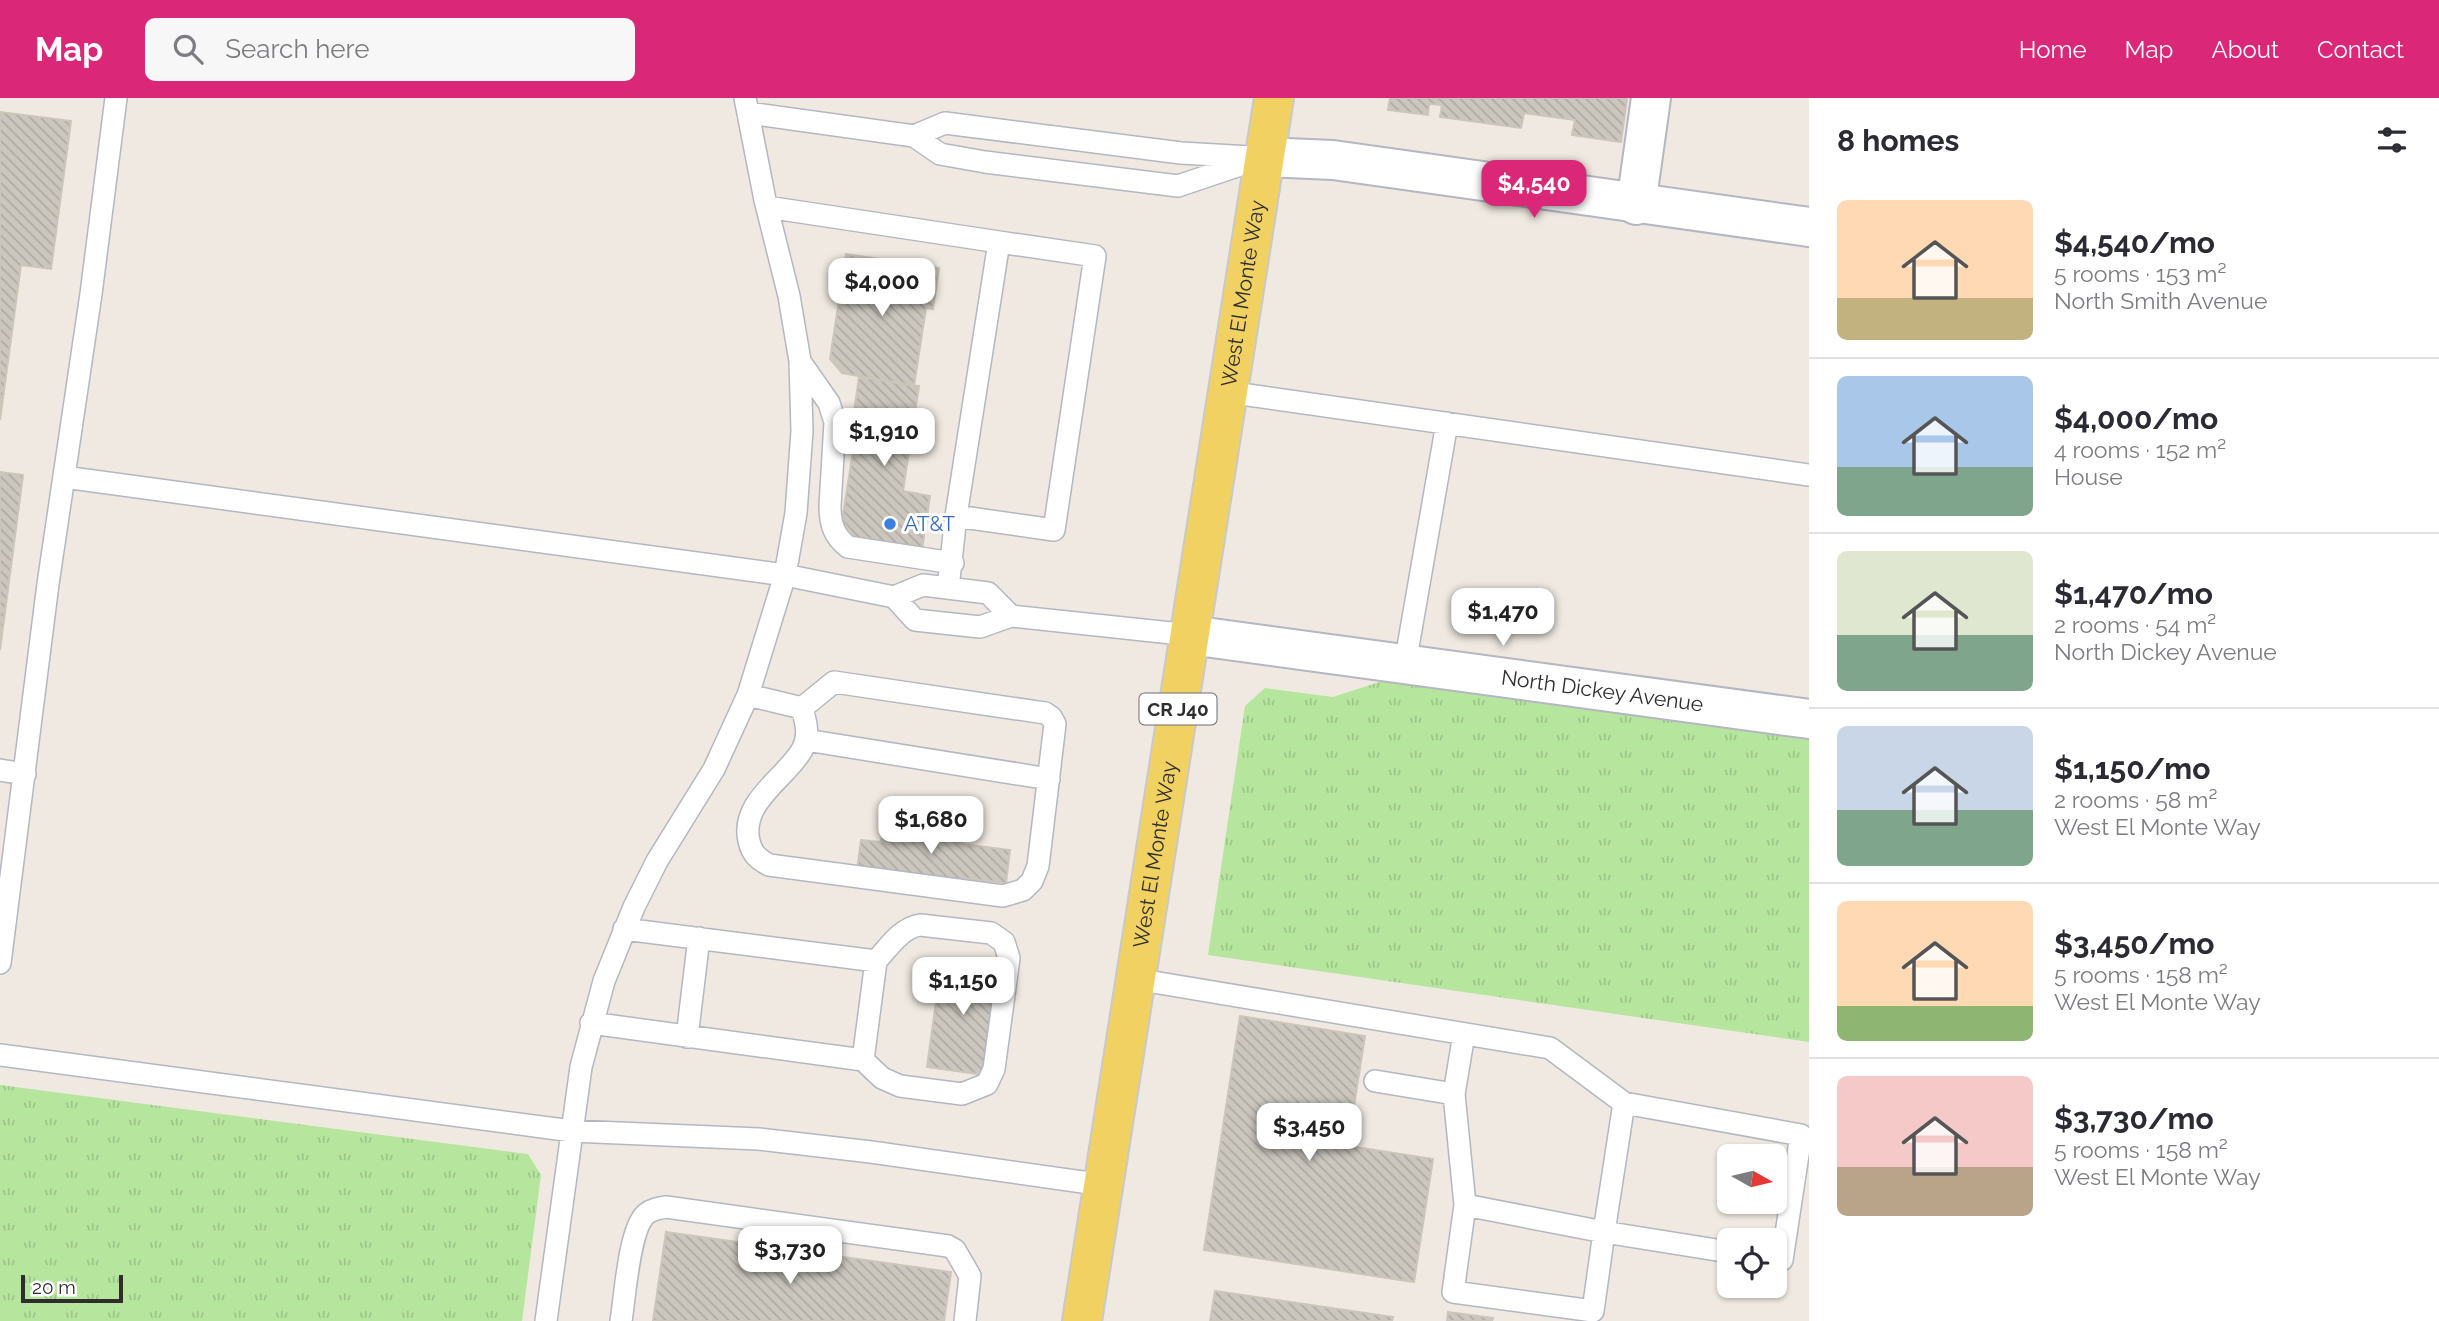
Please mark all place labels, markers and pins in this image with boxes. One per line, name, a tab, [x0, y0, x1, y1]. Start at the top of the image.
pin: $4,540	[1477, 160, 1591, 220]
pin: $4,000	[825, 258, 939, 318]
pin: $1,910	[827, 408, 941, 468]
place label: AT&T	[904, 511, 955, 536]
marker: AT&T	[882, 516, 898, 532]
pin: $1,470	[1446, 588, 1560, 648]
pin: $1,680	[874, 796, 988, 856]
pin: $1,150	[906, 958, 1020, 1017]
pin: $3,450	[1252, 1104, 1366, 1163]
pin: $3,730	[733, 1226, 847, 1286]

